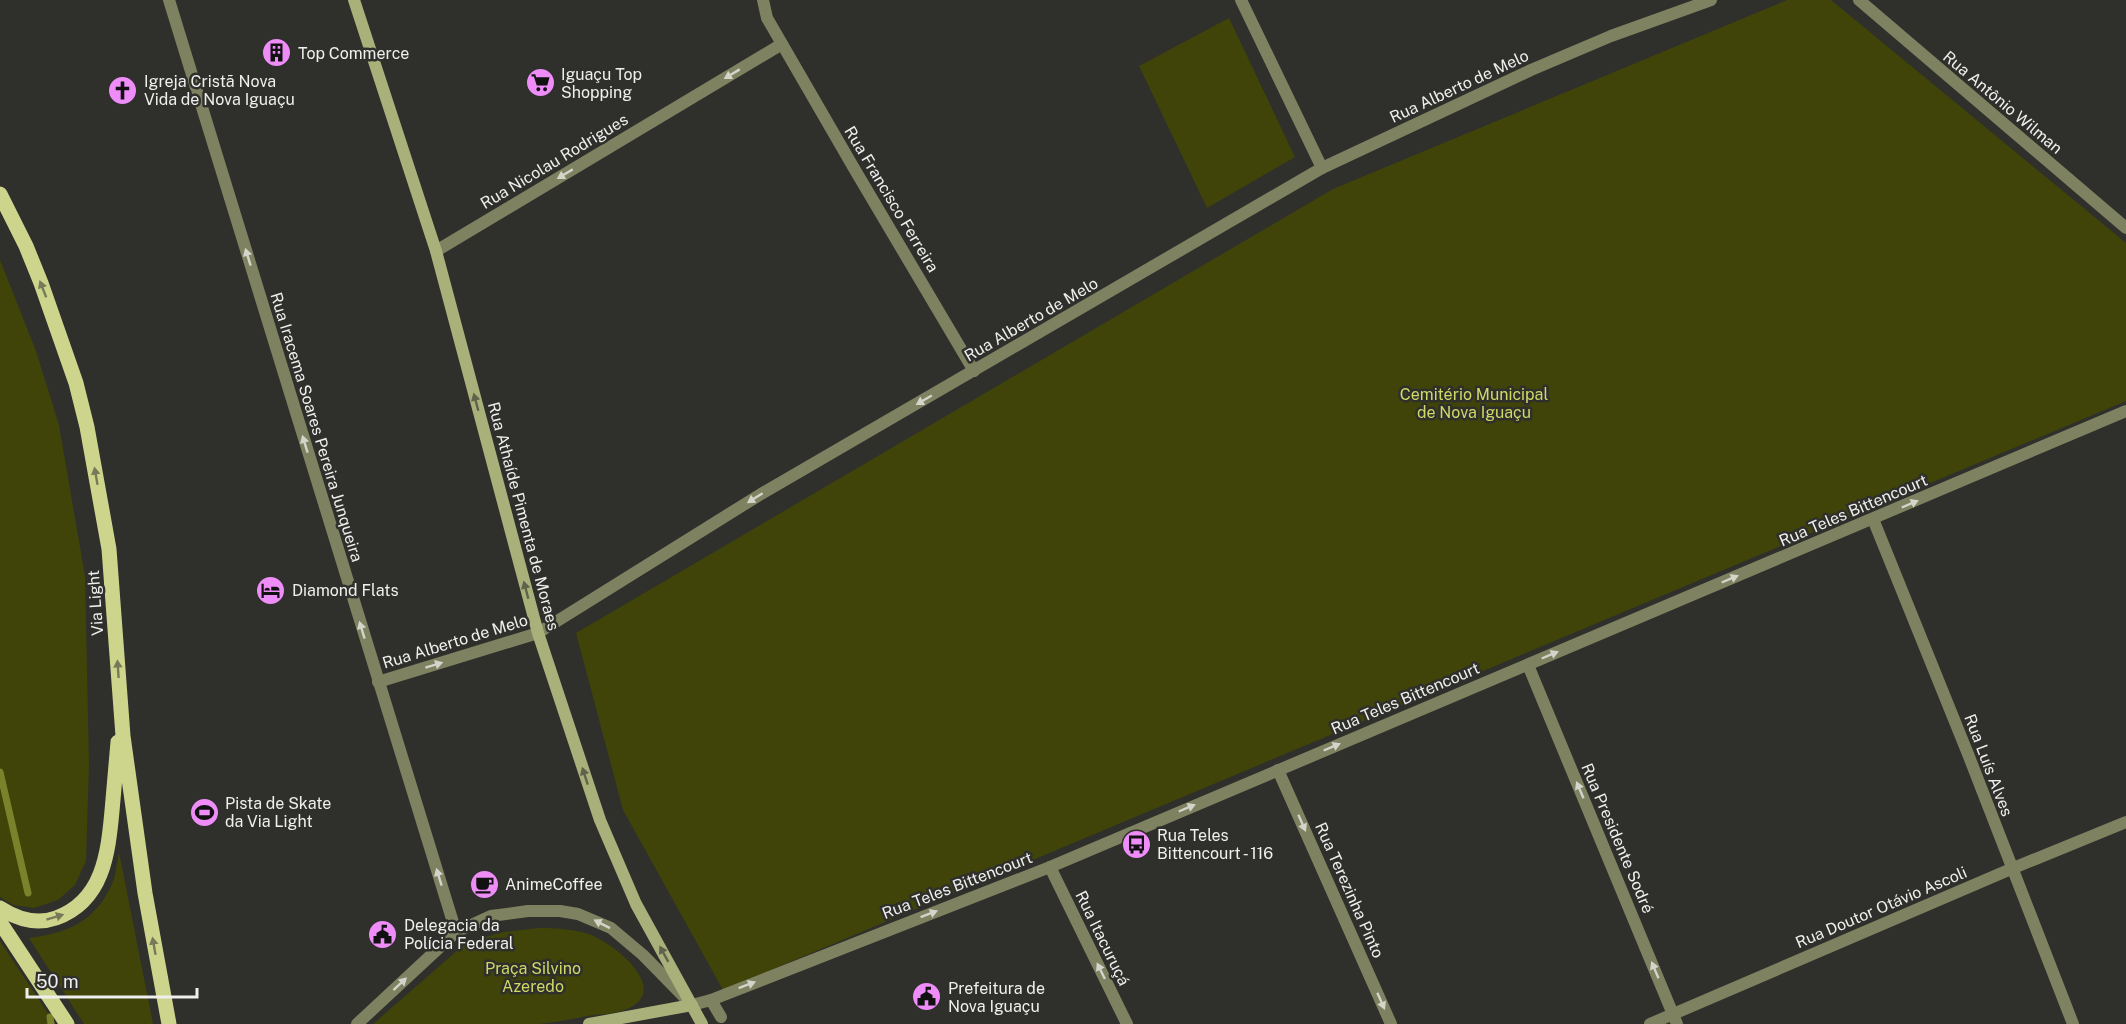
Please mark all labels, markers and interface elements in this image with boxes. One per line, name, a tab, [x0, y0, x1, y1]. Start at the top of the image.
building icon: Top Commerce	[261, 37, 293, 69]
place label: Top Commerce	[298, 44, 409, 63]
street label: Rua Alberto de Melo	[1387, 46, 1532, 127]
street label: Rua Antônio Wilman	[1939, 47, 2066, 158]
place label: Iguaçu Top Shopping	[561, 65, 642, 102]
supermarket icon: Iguaçu Top Shopping	[524, 67, 556, 99]
one-way arrow	[723, 69, 740, 79]
place label: Igreja Cristã Nova Vida de Nova Iguaçu	[144, 72, 295, 109]
church icon: Igreja Cristã Nova Vida de Nova Iguaçu	[107, 74, 139, 106]
street label: Rua Nicolau Rodrigues	[477, 110, 631, 213]
street label: Rua Francisco Ferreira	[840, 123, 943, 276]
one-way arrow	[556, 169, 573, 179]
one-way arrow	[243, 248, 252, 266]
street label: Rua Alberto de Melo	[961, 273, 1101, 365]
one-way arrow	[38, 279, 48, 297]
street label: Rua Iracema Soares Pereira Junqueira	[266, 290, 367, 564]
park label: Cemitério Municipal de Nova Iguaçu	[1400, 385, 1548, 422]
one-way arrow	[470, 393, 480, 411]
one-way arrow	[915, 395, 932, 405]
street label: Rua Athaíde Pimenta de Moraes	[484, 400, 563, 633]
one-way arrow	[300, 435, 309, 453]
one-way arrow	[91, 466, 100, 485]
street label: Rua Teles Bittencourt	[1776, 471, 1930, 550]
one-way arrow	[747, 492, 763, 503]
one-way arrow	[1901, 499, 1919, 509]
street label: Via Light	[84, 570, 107, 636]
hotel icon: Diamond Flats	[255, 574, 287, 606]
one-way arrow	[1721, 574, 1739, 584]
place label: Diamond Flats	[292, 581, 399, 600]
one-way arrow	[521, 581, 531, 599]
street label: Rua Alberto de Melo	[380, 610, 530, 673]
one-way arrow	[357, 621, 366, 639]
one-way arrow	[1542, 650, 1560, 660]
street label: Rua Teles Bittencourt	[1328, 659, 1482, 738]
one-way arrow	[113, 660, 123, 679]
one-way arrow	[425, 660, 443, 669]
street label: Rua Luís Alves	[1960, 711, 2017, 819]
one-way arrow	[1323, 742, 1341, 752]
street label: Rua Presidente Sodré	[1577, 760, 1658, 916]
one-way arrow	[580, 767, 590, 785]
one-way arrow	[1575, 781, 1584, 799]
place label: Pista de Skate da Via Light	[225, 794, 331, 831]
sports icon: Pista de Skate da Via Light	[188, 796, 220, 828]
one-way arrow	[1178, 803, 1196, 812]
one-way arrow	[1298, 814, 1307, 832]
street label: Rua Terezinha Pinto	[1311, 820, 1388, 961]
place label: Rua Teles Bittencourt - 116	[1157, 826, 1273, 863]
bus stop icon: Rua Teles Bittencourt - 116	[1120, 828, 1152, 860]
street label: Rua Teles Bittencourt	[879, 848, 1035, 923]
street label: Rua Doutor Otávio Ascoli	[1793, 863, 1970, 952]
one-way arrow	[434, 867, 443, 885]
cafe icon: AnimeCoffee	[468, 868, 500, 900]
place label: AnimeCoffee	[505, 875, 603, 894]
street label: Rua Itacuruçá	[1071, 888, 1134, 989]
one-way arrow	[920, 909, 938, 918]
one-way arrow	[46, 912, 64, 921]
place label: Delegacia da Polícia Federal	[404, 916, 514, 953]
public building icon: Delegacia da Polícia Federal	[367, 918, 399, 950]
one-way arrow	[594, 919, 611, 929]
one-way arrow	[149, 936, 158, 955]
one-way arrow	[659, 945, 669, 962]
park label: Praça Silvino Azeredo	[485, 959, 581, 996]
scale bar	[27, 961, 196, 999]
one-way arrow	[1650, 961, 1659, 979]
one-way arrow	[1097, 963, 1106, 980]
text: 50 m	[36, 971, 79, 992]
one-way arrow	[392, 978, 406, 992]
place label: Prefeitura de Nova Iguaçu	[948, 979, 1045, 1016]
one-way arrow	[739, 980, 757, 990]
public building icon: Prefeitura de Nova Iguaçu	[911, 981, 943, 1013]
one-way arrow	[1376, 993, 1386, 1011]

